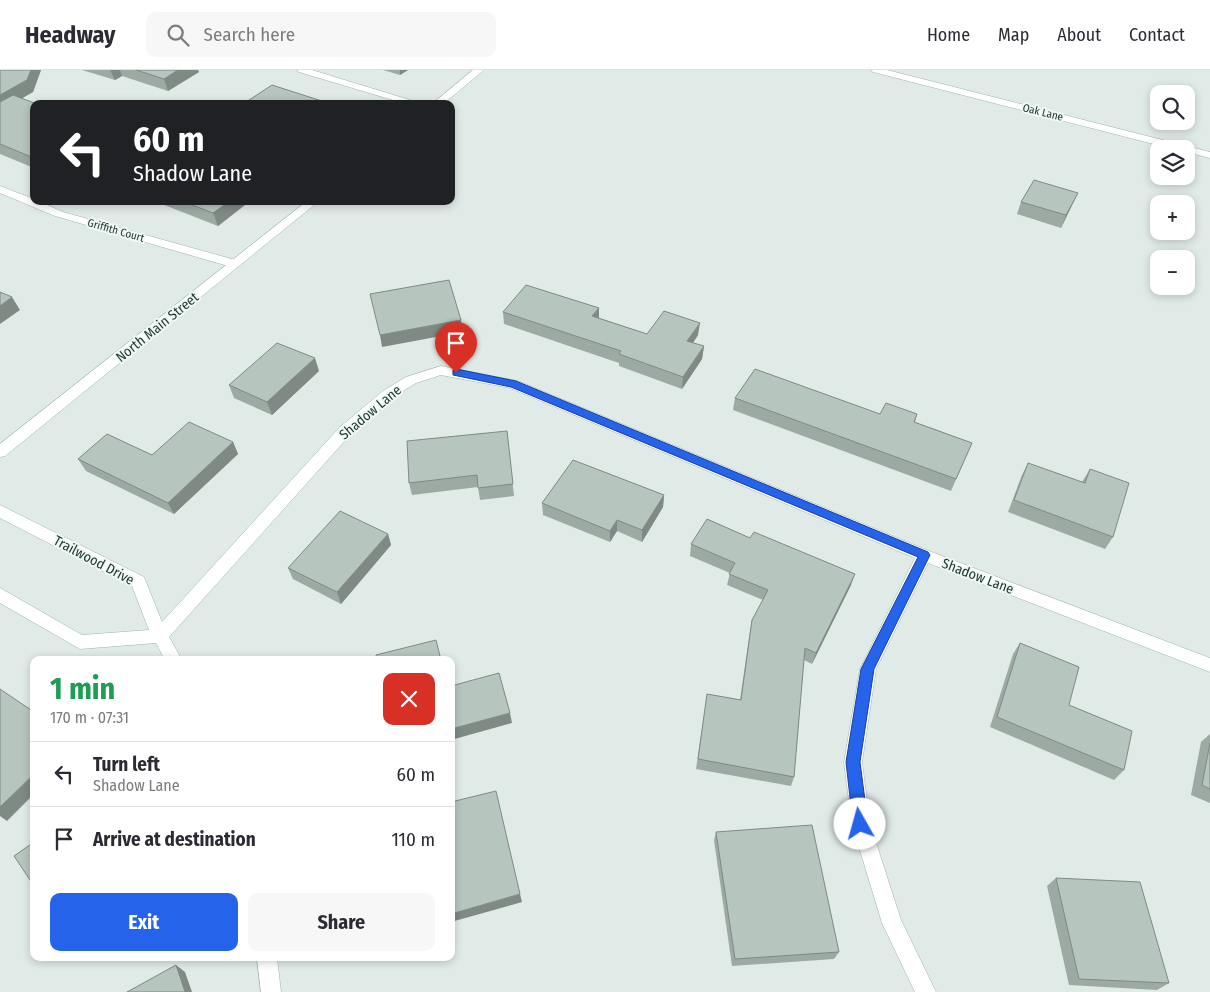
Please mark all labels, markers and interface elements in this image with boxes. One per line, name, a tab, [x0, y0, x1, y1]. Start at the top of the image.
search box	[146, 12, 496, 57]
text: Headway	[25, 21, 116, 49]
icon: search	[164, 21, 192, 49]
text: Search here	[204, 23, 295, 46]
text: Home	[927, 24, 970, 46]
text: Map	[998, 24, 1029, 46]
text: About	[1057, 24, 1101, 46]
text: Contact	[1129, 24, 1185, 46]
map controls	[1150, 85, 1195, 295]
button: search	[1150, 85, 1195, 130]
street label: Oak Lane	[1021, 101, 1065, 124]
text: 60 m	[133, 118, 204, 160]
icon: left	[50, 120, 115, 185]
button: layers	[1150, 140, 1195, 185]
text: Shadow Lane	[133, 160, 252, 187]
button: +	[1150, 195, 1195, 240]
street label: Griffith Court	[86, 216, 146, 245]
button: −	[1150, 250, 1195, 295]
street label: North Main Street	[113, 289, 202, 366]
pin	[435, 322, 477, 373]
icon: arrive	[442, 329, 470, 357]
street label: Shadow Lane	[336, 381, 405, 443]
street label: Trailwood Drive	[51, 532, 137, 589]
street label: Shadow Lane	[939, 555, 1016, 598]
text: 1 min	[50, 671, 115, 707]
button: close	[383, 673, 435, 725]
text: 170 m · 07:31	[50, 708, 129, 727]
text: Turn left	[93, 753, 160, 776]
icon: left	[50, 760, 78, 788]
text: 60 m	[397, 763, 435, 786]
text: Shadow Lane	[93, 776, 180, 795]
position arrow	[833, 797, 885, 849]
icon: arrive	[50, 825, 78, 853]
text: Arrive at destination	[93, 828, 256, 851]
text: 110 m	[391, 828, 435, 851]
button: Exit	[50, 893, 238, 951]
button: Share	[248, 893, 435, 951]

